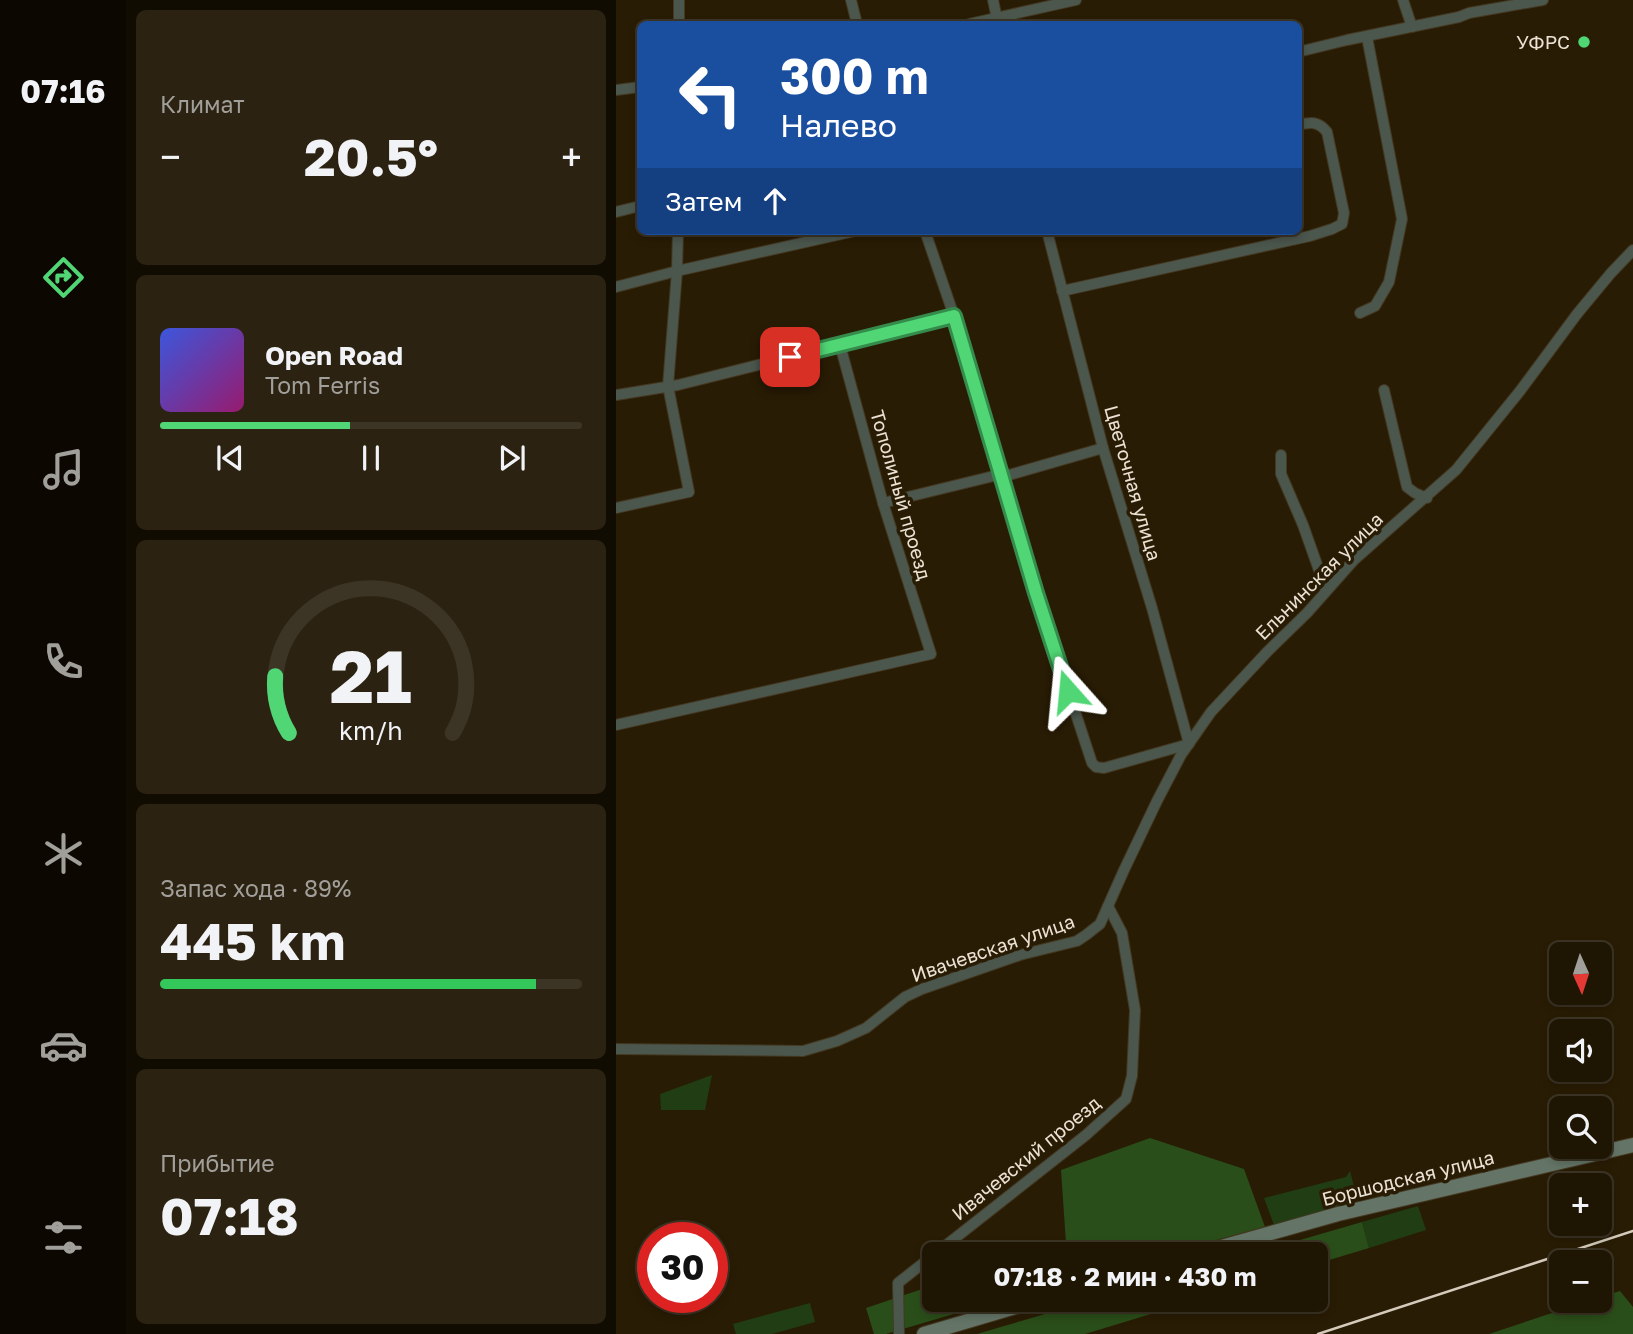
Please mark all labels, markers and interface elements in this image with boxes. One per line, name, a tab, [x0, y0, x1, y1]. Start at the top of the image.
place label: УФРС	[1516, 30, 1570, 53]
marker: УФРС	[1576, 34, 1592, 50]
text: 300 m	[780, 46, 929, 105]
icon: left	[665, 49, 756, 140]
text: 07:16	[20, 72, 106, 110]
text: Климат	[160, 90, 245, 118]
text: Налево	[780, 106, 897, 144]
text: 20.5°	[304, 125, 438, 187]
text: −	[160, 134, 181, 179]
text: +	[561, 134, 582, 179]
icon: ahead	[756, 182, 794, 220]
text: Затем	[665, 186, 742, 217]
icon: directions	[39, 253, 88, 302]
pin	[760, 327, 820, 387]
icon: arrive	[771, 338, 809, 376]
text: Open Road	[265, 340, 403, 371]
text: Tom Ferris	[265, 371, 380, 399]
street label: Цветочная улица	[1100, 402, 1167, 563]
street label: Тополиный проезд	[866, 407, 937, 583]
icon: previous	[211, 439, 249, 477]
icon: pause	[352, 439, 390, 477]
icon: next	[493, 439, 531, 477]
icon: music	[39, 445, 88, 494]
street label: Ельнинская улица	[1250, 507, 1387, 644]
text: 21	[330, 632, 412, 719]
icon: phone	[39, 637, 88, 686]
position arrow	[1031, 654, 1105, 728]
text: km/h	[339, 715, 403, 746]
icon: climate	[39, 829, 88, 878]
text: Запас хода · 89%	[160, 874, 351, 902]
text: 445 km	[160, 909, 345, 971]
street label: Ивачевская улица	[908, 909, 1078, 986]
north arrow	[1549, 942, 1612, 1004]
map controls	[1549, 942, 1612, 1313]
button: sound	[1549, 1019, 1612, 1082]
icon: car	[39, 1021, 88, 1070]
street label: Ивачевский проезд	[947, 1090, 1105, 1225]
button: search	[1549, 1096, 1612, 1159]
street label: Боршодская улица	[1319, 1145, 1496, 1210]
text: Прибытие	[160, 1149, 275, 1177]
button: +	[1549, 1173, 1612, 1236]
text: 07:18	[160, 1184, 299, 1246]
icon: filters	[39, 1213, 88, 1262]
speed limit sign: 30	[637, 1222, 728, 1313]
button: −	[1549, 1250, 1612, 1313]
text: 07:18 · 2 мин · 430 m	[993, 1261, 1257, 1292]

